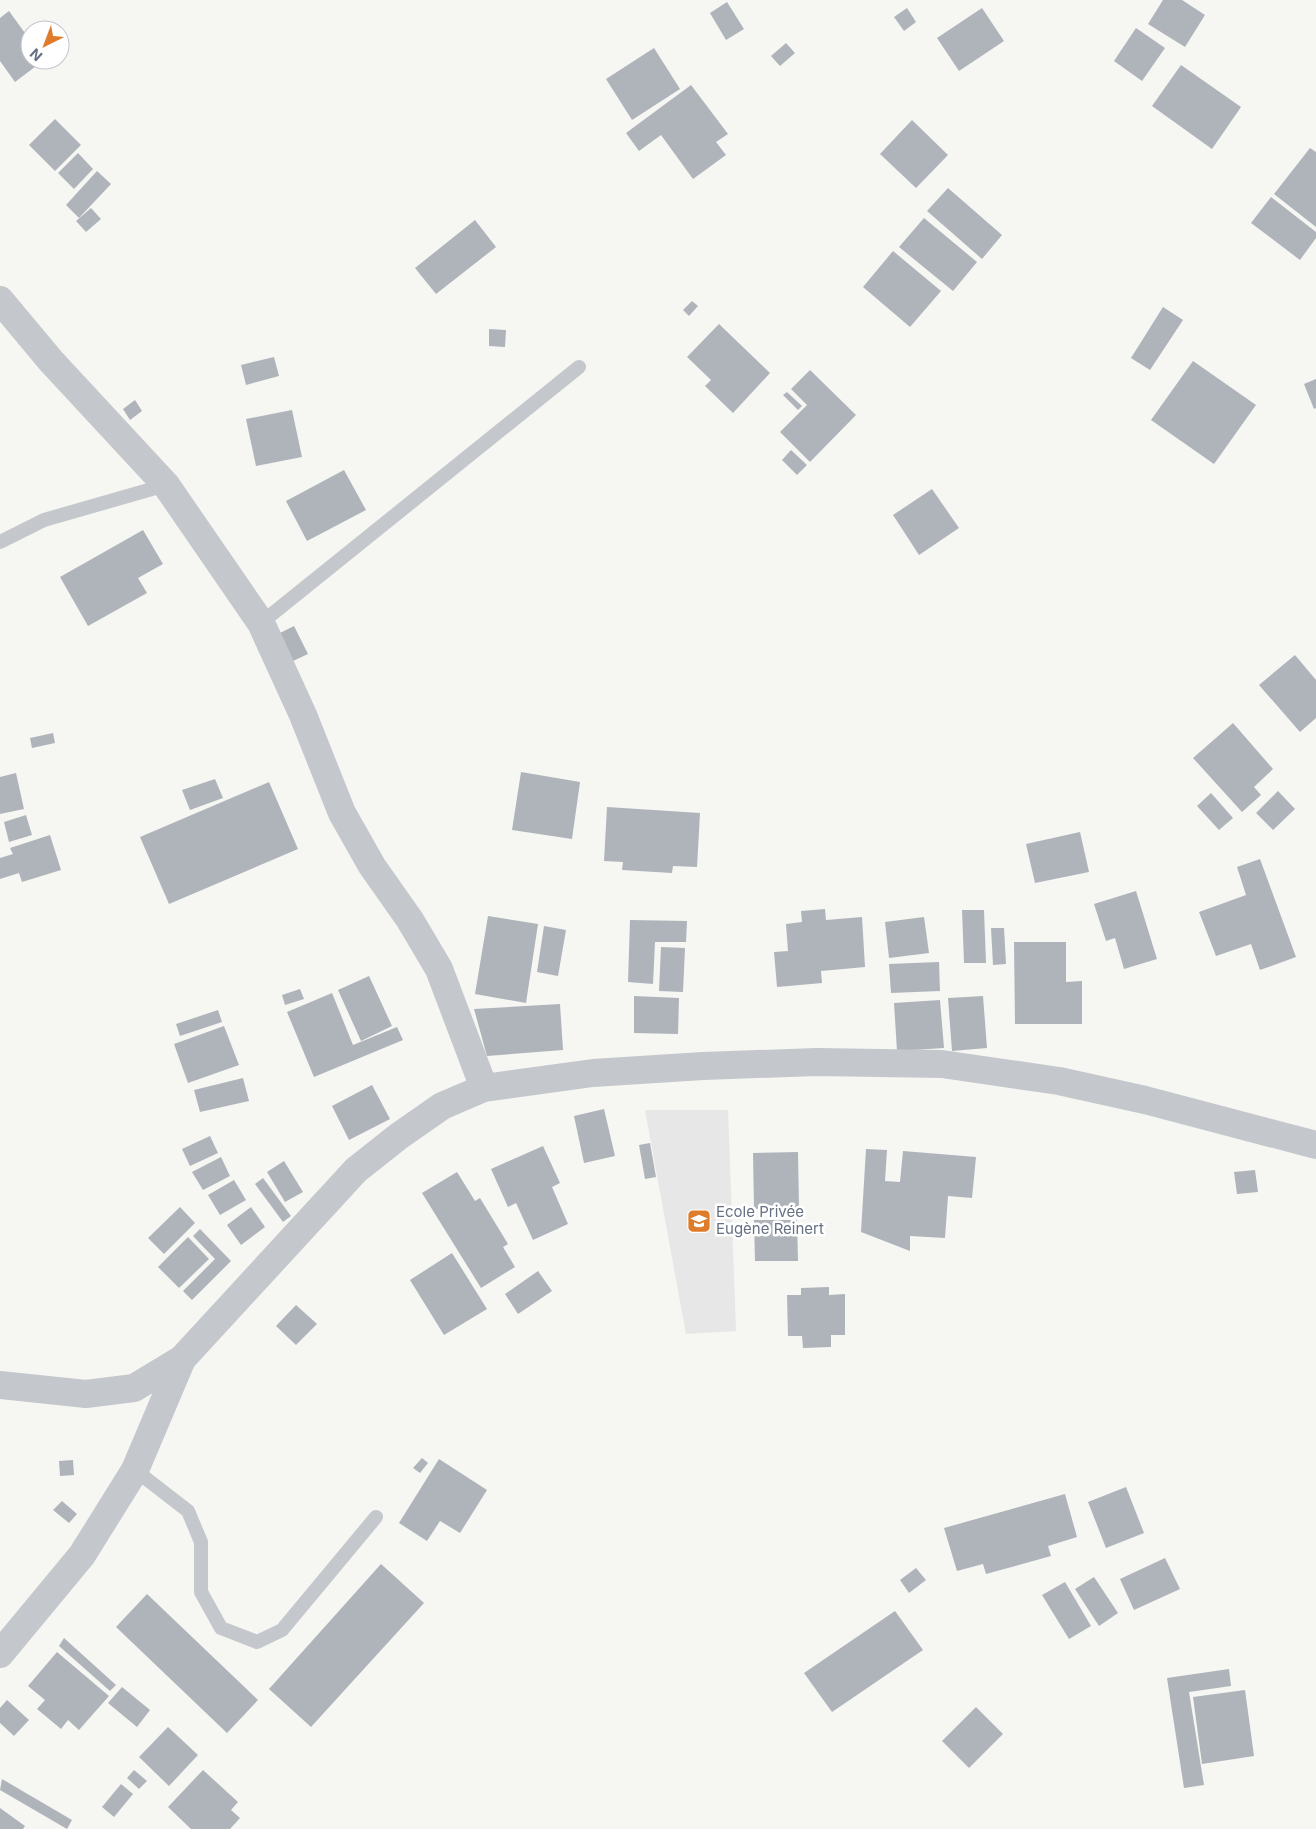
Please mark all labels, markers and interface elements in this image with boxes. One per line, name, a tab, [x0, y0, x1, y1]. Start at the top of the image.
north arrow	[20, 20, 70, 70]
text: N	[26, 45, 46, 65]
place label: Ecole Privée Eugène Reinert	[716, 1202, 824, 1238]
school or university icon: Ecole Privée Eugène Reinert	[686, 1208, 712, 1234]

